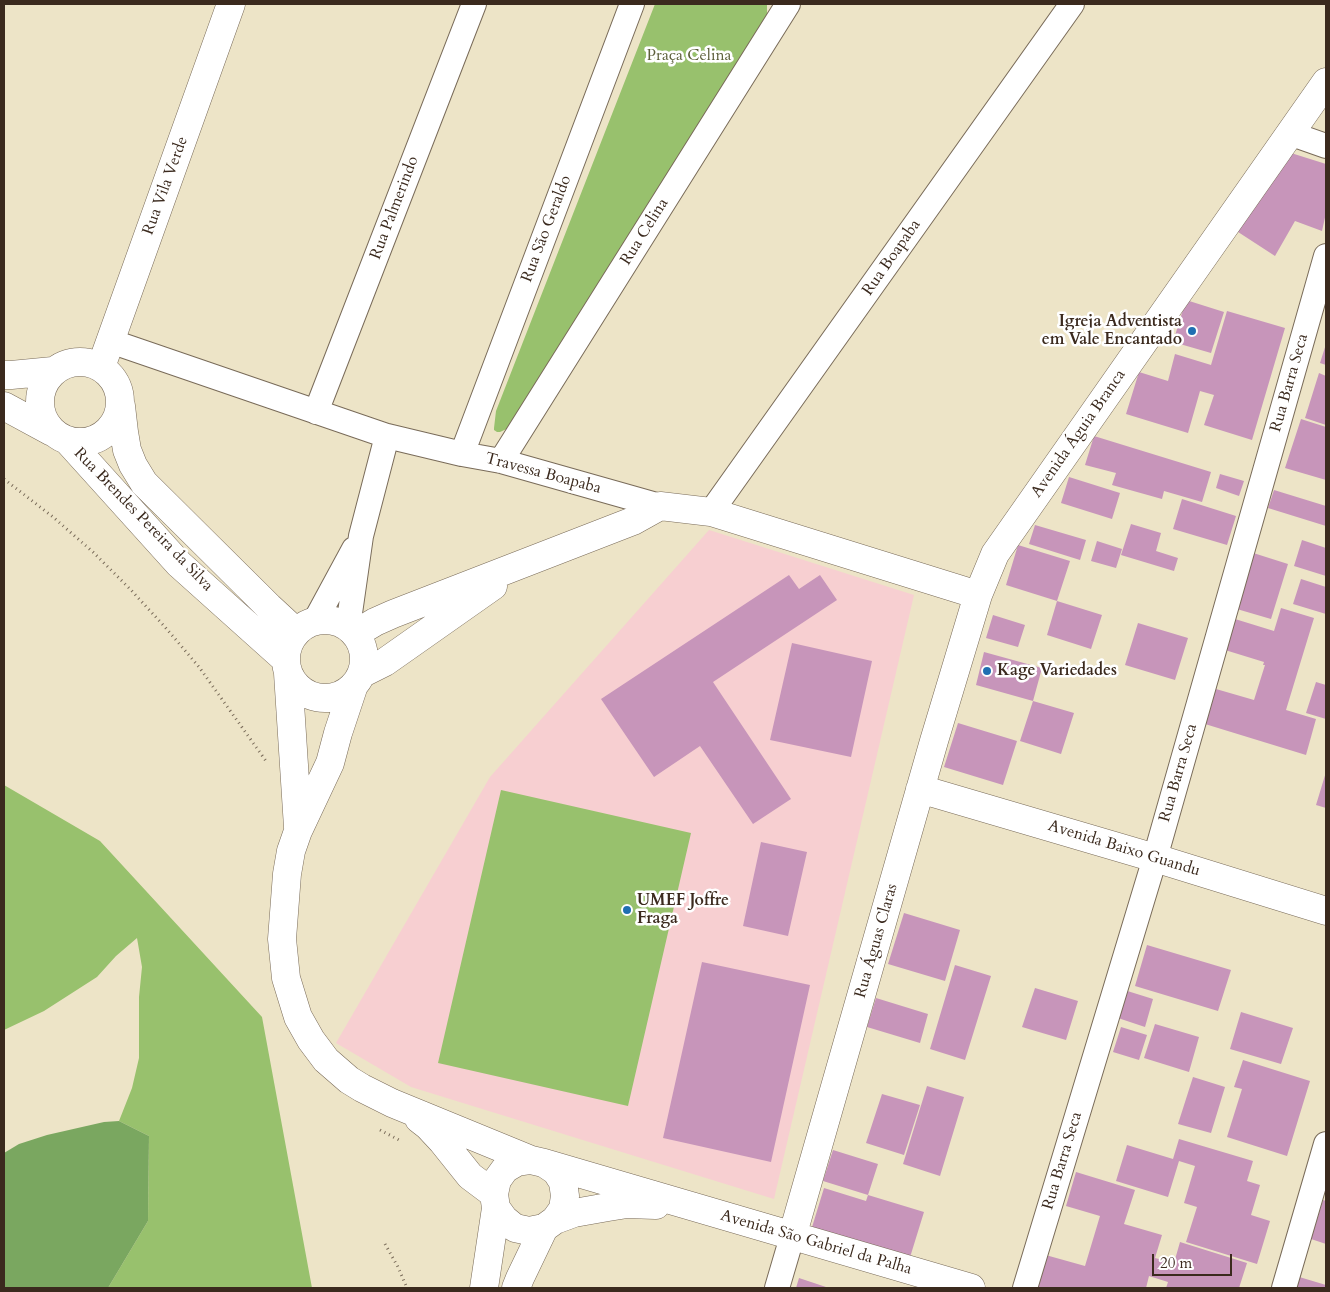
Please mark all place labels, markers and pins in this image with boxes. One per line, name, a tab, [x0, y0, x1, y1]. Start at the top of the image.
place label: Igreja Adventista em Vale Encantado	[1042, 312, 1182, 350]
marker: Igreja Adventista em Vale Encantado	[1186, 325, 1198, 337]
place label: Kage Variedades	[997, 661, 1117, 681]
marker: Kage Variedades	[981, 665, 993, 677]
place label: UMEF Joffre Fraga	[637, 891, 729, 929]
marker: UMEF Joffre Fraga	[621, 904, 633, 916]

